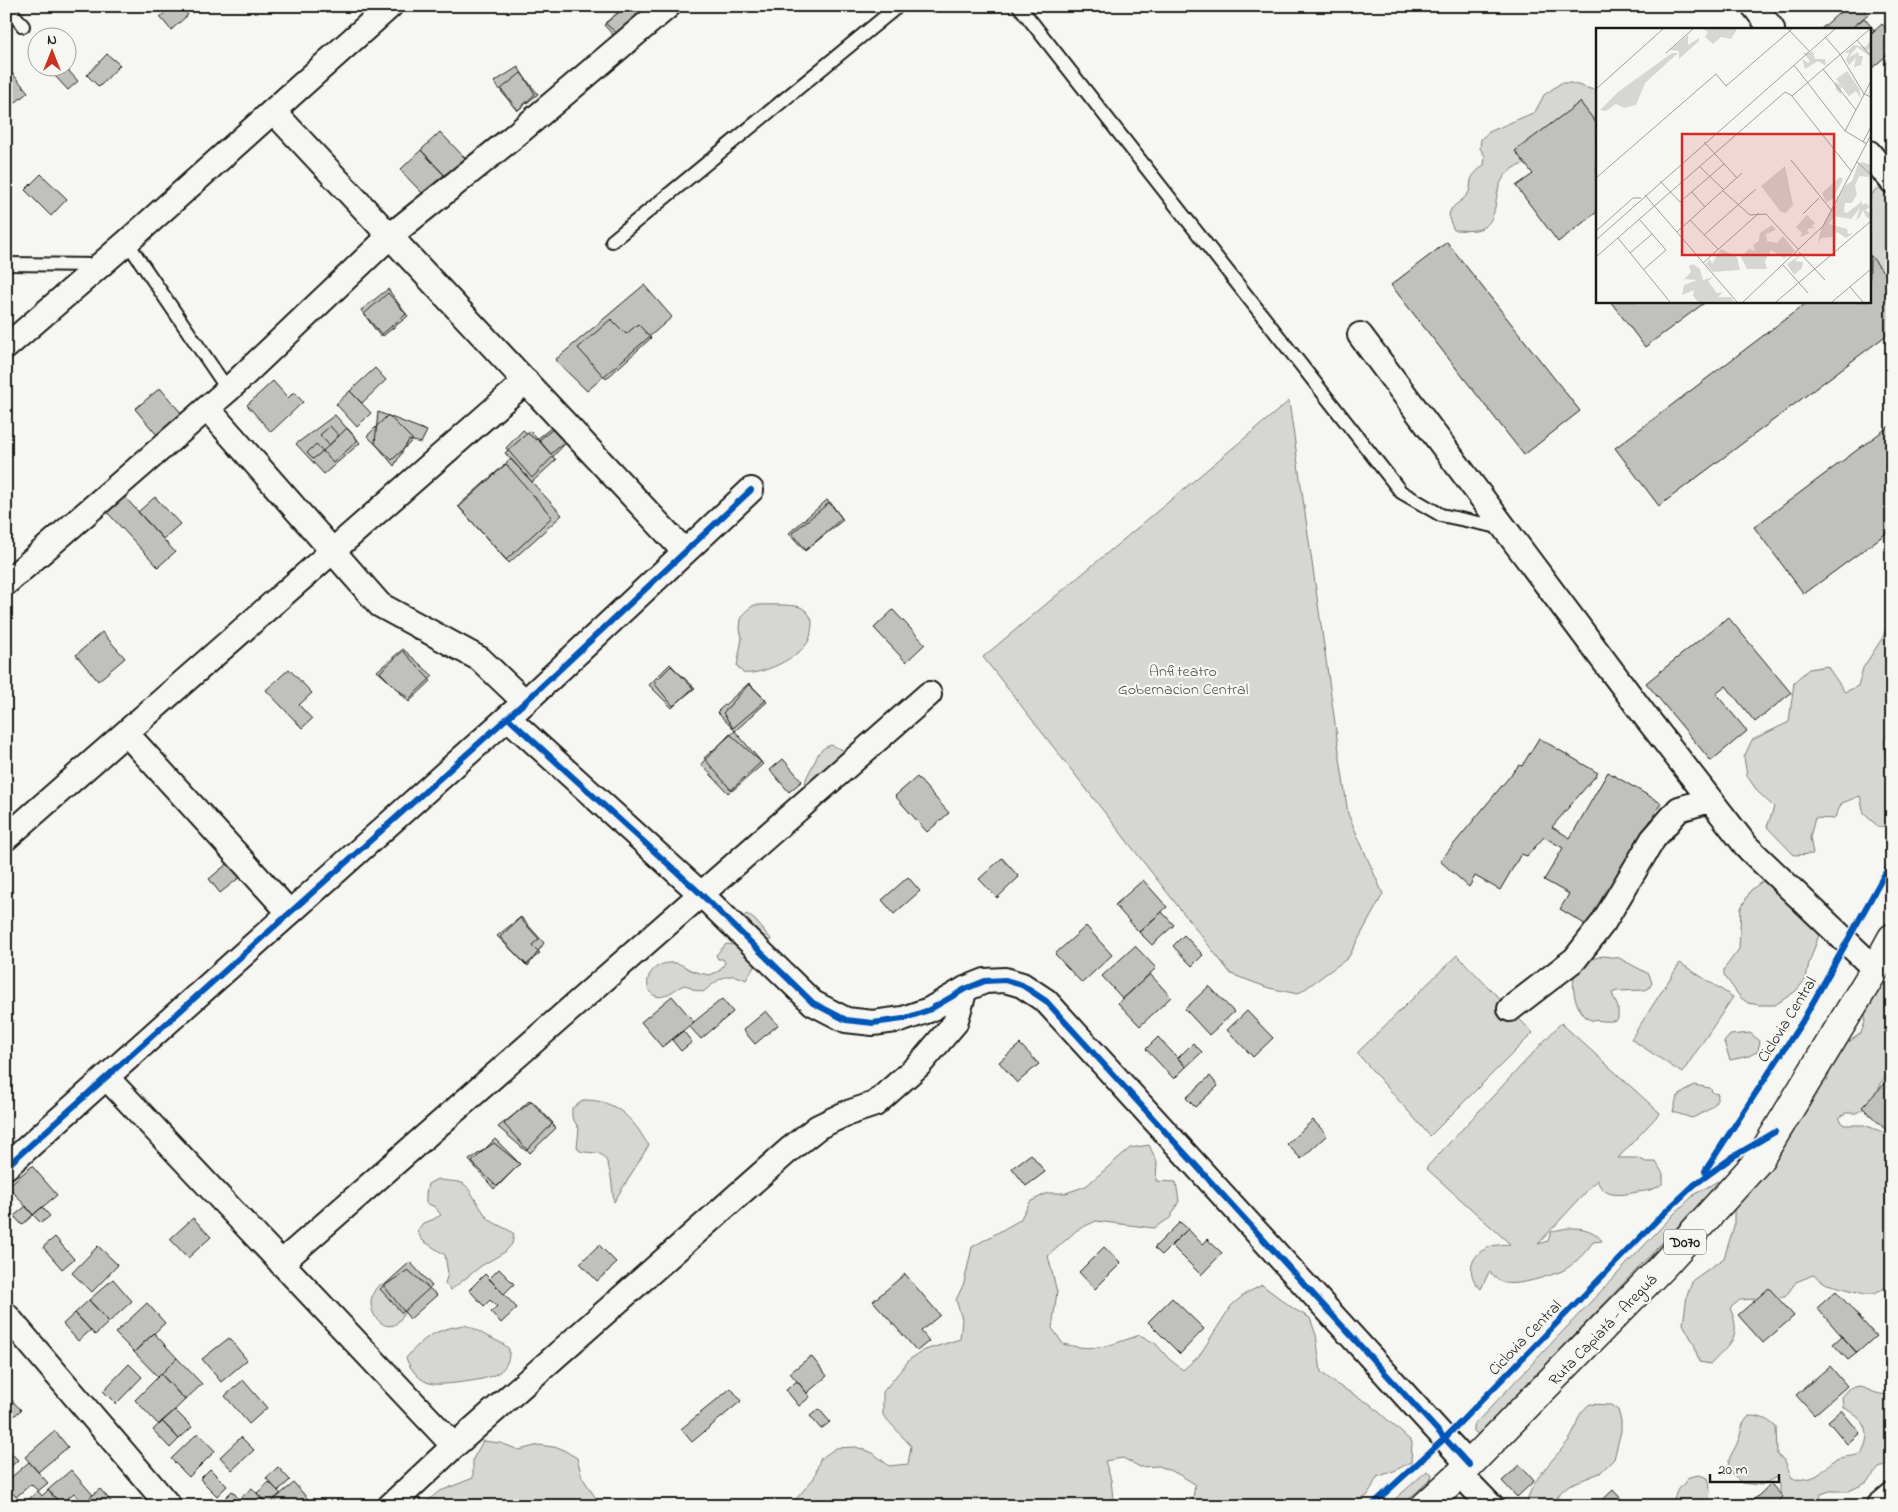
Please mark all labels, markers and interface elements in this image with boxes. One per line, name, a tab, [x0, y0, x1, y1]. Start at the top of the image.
north arrow	[28, 28, 78, 78]
inset map	[1596, 28, 1870, 302]
text: N	[47, 30, 57, 51]
park label: Anfiteatro Gobernacion Central	[1118, 660, 1249, 702]
street label: Ciclovia Central	[1752, 972, 1824, 1068]
road number: D070	[1664, 1230, 1706, 1254]
street label: Ruta Capiatá - Areguá	[1544, 1269, 1663, 1392]
street label: Ciclovia Central	[1483, 1295, 1568, 1382]
scale bar	[1710, 1452, 1779, 1484]
text: 20 m	[1718, 1459, 1748, 1481]

